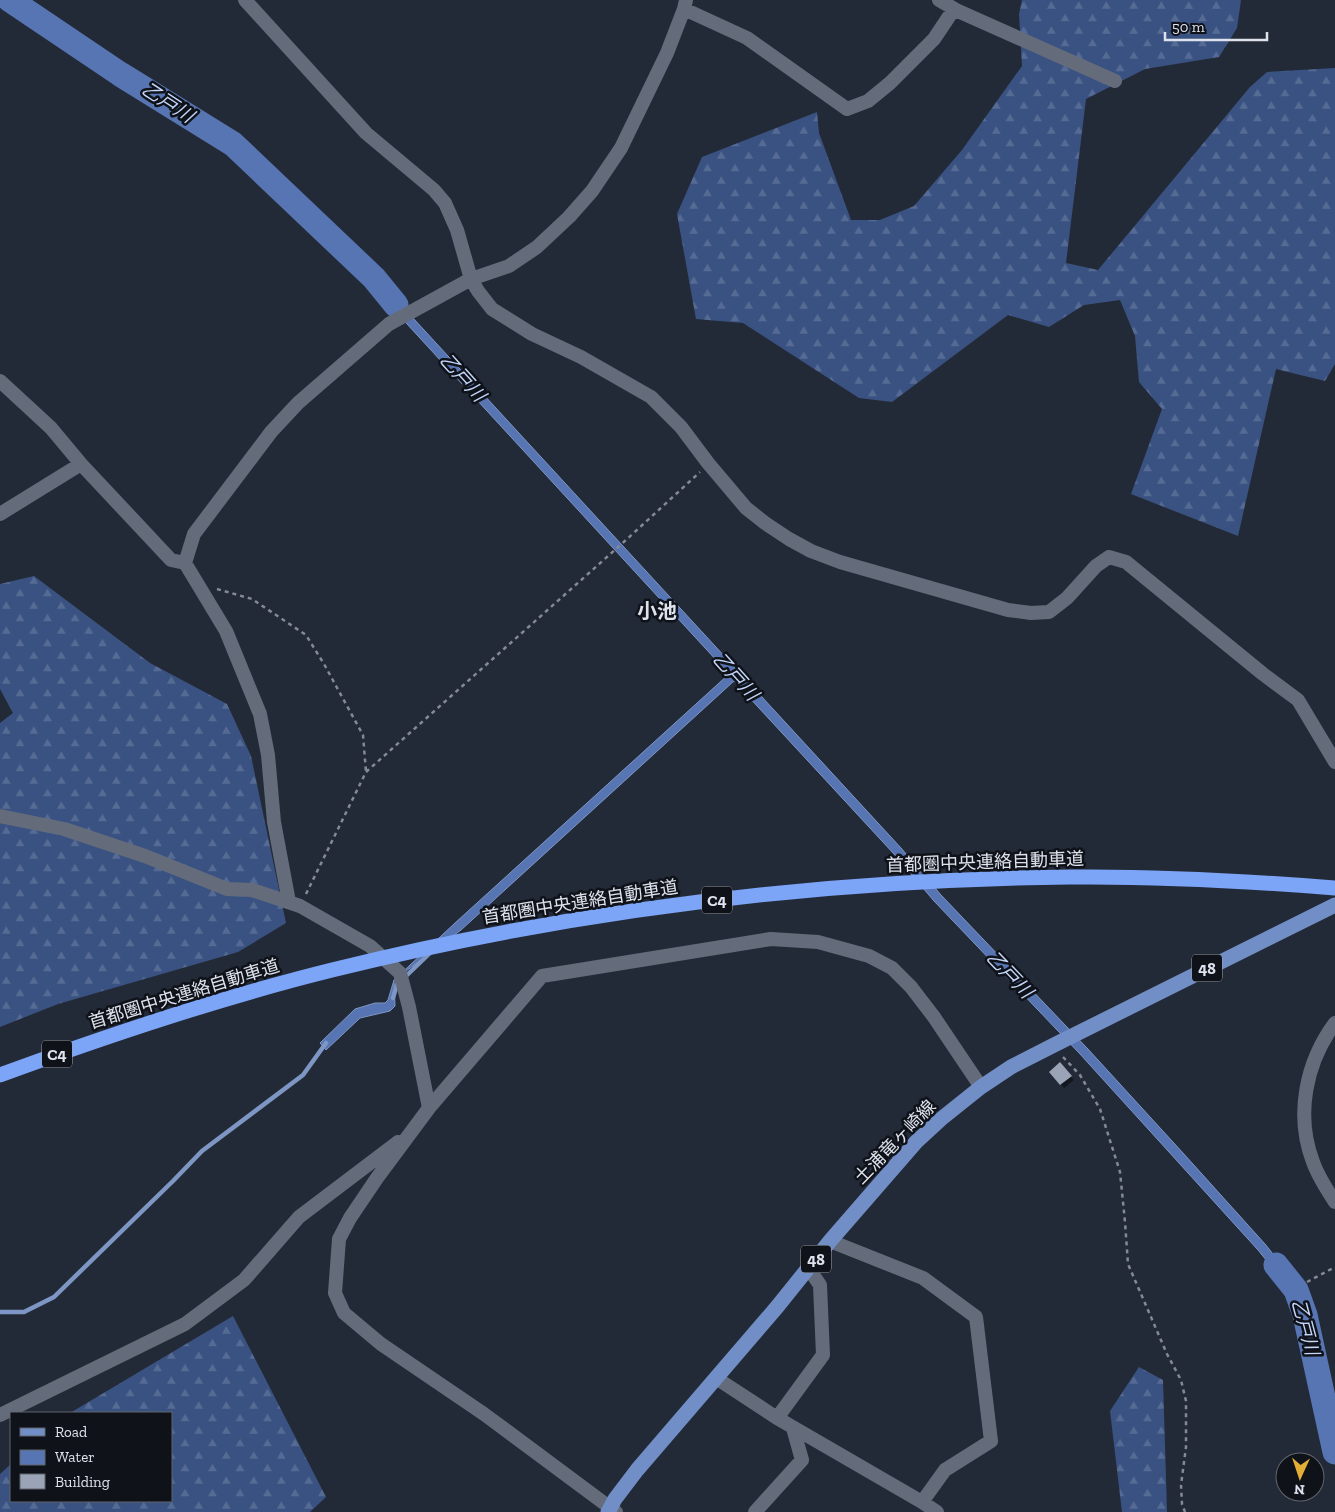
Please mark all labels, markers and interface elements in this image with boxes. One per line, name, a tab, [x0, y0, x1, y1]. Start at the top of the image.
scale bar	[1165, 10, 1268, 42]
text: 50 m	[1172, 18, 1205, 36]
water label: 乙戸川	[138, 77, 200, 129]
water label: 乙戸川	[435, 348, 492, 408]
district label: 小池	[637, 599, 677, 623]
water label: 乙戸川	[708, 647, 765, 707]
street label: 首都圏中央連絡自動車道	[886, 848, 1084, 876]
street label: 首都圏中央連絡自動車道	[480, 876, 680, 928]
road number: C4	[702, 886, 732, 914]
water label: 乙戸川	[982, 946, 1039, 1004]
road number: 48	[1192, 954, 1222, 981]
street label: 首都圏中央連絡自動車道	[86, 955, 282, 1033]
road number: C4	[42, 1040, 72, 1068]
street label: 土浦竜ヶ崎線	[850, 1096, 940, 1188]
road number: 48	[801, 1246, 831, 1272]
water label: 乙戸川	[1287, 1297, 1325, 1360]
legend	[10, 1412, 172, 1502]
text: Road	[55, 1423, 88, 1441]
text: Water	[55, 1448, 95, 1466]
north arrow	[1275, 1452, 1325, 1502]
text: Building	[55, 1473, 110, 1491]
text: N	[1293, 1481, 1305, 1498]

